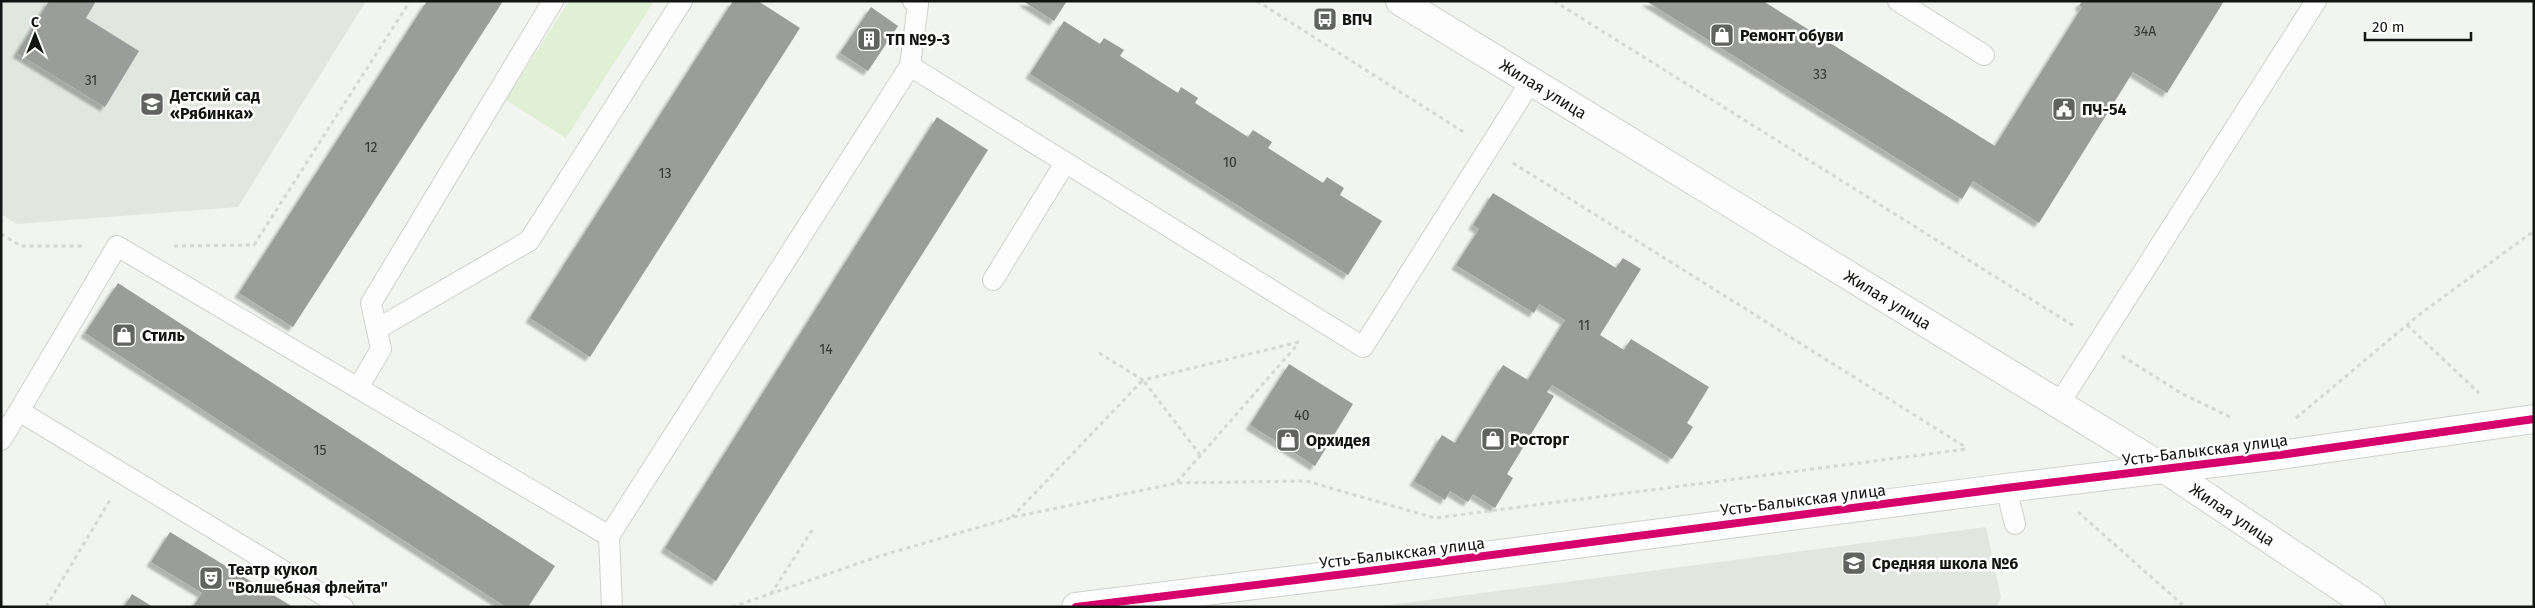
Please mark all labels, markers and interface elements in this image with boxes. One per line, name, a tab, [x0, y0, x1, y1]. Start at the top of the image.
bus stop icon: ВПЧ	[1312, 6, 1338, 32]
north arrow	[10, 10, 60, 60]
place label: ВПЧ	[1342, 10, 1372, 29]
scale bar	[2365, 10, 2471, 42]
text: С	[31, 14, 39, 31]
text: 20 m	[2372, 18, 2405, 36]
shop icon: Ремонт обуви	[1709, 22, 1735, 48]
house number: 34А	[2134, 23, 2156, 40]
building icon: ТП №9-3	[856, 26, 882, 52]
place label: Ремонт обуви	[1740, 26, 1844, 45]
place label: ТП №9-3	[886, 30, 950, 49]
street label: Жилая улица	[1496, 55, 1590, 122]
house number: 33	[1813, 66, 1827, 83]
house number: 31	[85, 72, 97, 89]
place label: Детский сад «Рябинка»	[169, 86, 260, 123]
school or university icon: Детский сад «Рябинка»	[139, 91, 165, 117]
public building icon: ПЧ-54	[2051, 96, 2077, 122]
place label: ПЧ-54	[2082, 100, 2127, 119]
house number: 12	[365, 139, 378, 156]
house number: 10	[1223, 154, 1237, 171]
house number: 13	[658, 165, 672, 182]
street label: Жилая улица	[1841, 266, 1935, 333]
house number: 11	[1578, 317, 1590, 334]
shop icon: Стиль	[111, 322, 137, 348]
place label: Стиль	[142, 326, 186, 345]
house number: 14	[819, 341, 833, 358]
house number: 40	[1294, 407, 1310, 424]
shop icon: Росторг	[1480, 426, 1506, 452]
shop icon: Орхидея	[1275, 427, 1301, 453]
place label: Росторг	[1510, 430, 1570, 449]
street label: Усть-Балыкская улица	[2121, 430, 2289, 470]
place label: Орхидея	[1306, 431, 1370, 450]
house number: 15	[313, 442, 327, 459]
street label: Жилая улица	[2186, 479, 2279, 549]
street label: Усть-Балыкская улица	[1719, 480, 1887, 520]
street label: Усть-Балыкская улица	[1318, 533, 1486, 573]
school or university icon: Средняя школа №6	[1841, 550, 1867, 576]
place label: Средняя школа №6	[1872, 554, 2018, 573]
place label: Театр кукол "Волшебная флейта"	[228, 560, 388, 597]
theatre icon: Театр кукол "Волшебная флейта"	[198, 565, 224, 591]

